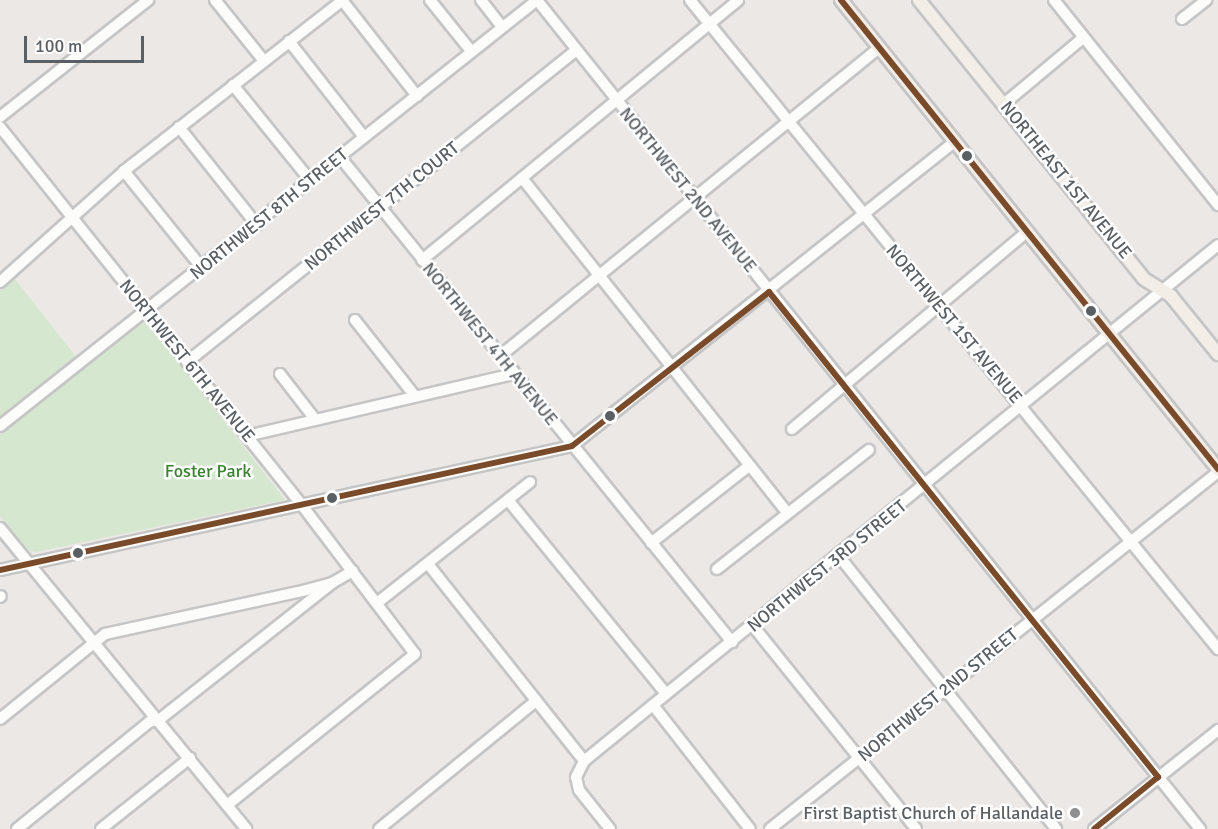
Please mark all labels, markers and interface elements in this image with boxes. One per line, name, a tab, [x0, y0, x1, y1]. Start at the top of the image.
scale bar	[27, 24, 147, 62]
text: 100 m	[35, 35, 82, 57]
street label: NORTHEAST 1ST AVENUE	[996, 97, 1136, 263]
street label: NORTHWEST 2ND AVENUE	[615, 103, 761, 277]
street label: NORTHWEST 7TH COURT	[301, 137, 463, 275]
street label: NORTHWEST 8TH STREET	[186, 144, 352, 284]
unlabelled marker	[961, 150, 973, 162]
street label: NORTHWEST 1ST AVENUE	[881, 240, 1027, 408]
street label: NORTHWEST 4TH AVENUE	[418, 258, 562, 430]
street label: NORTHWEST 6TH AVENUE	[115, 275, 259, 447]
unlabelled marker	[1085, 305, 1097, 317]
unlabelled marker	[604, 410, 616, 422]
park label: Foster Park	[165, 460, 251, 482]
unlabelled marker	[326, 492, 338, 504]
street label: NORTHWEST 3RD STREET	[743, 495, 911, 637]
unlabelled marker	[72, 547, 84, 559]
street label: NORTHWEST 2ND STREET	[854, 624, 1022, 766]
place label: First Baptist Church of Hallandale	[803, 802, 1063, 824]
marker: First Baptist Church of Hallandale	[1068, 806, 1082, 820]

